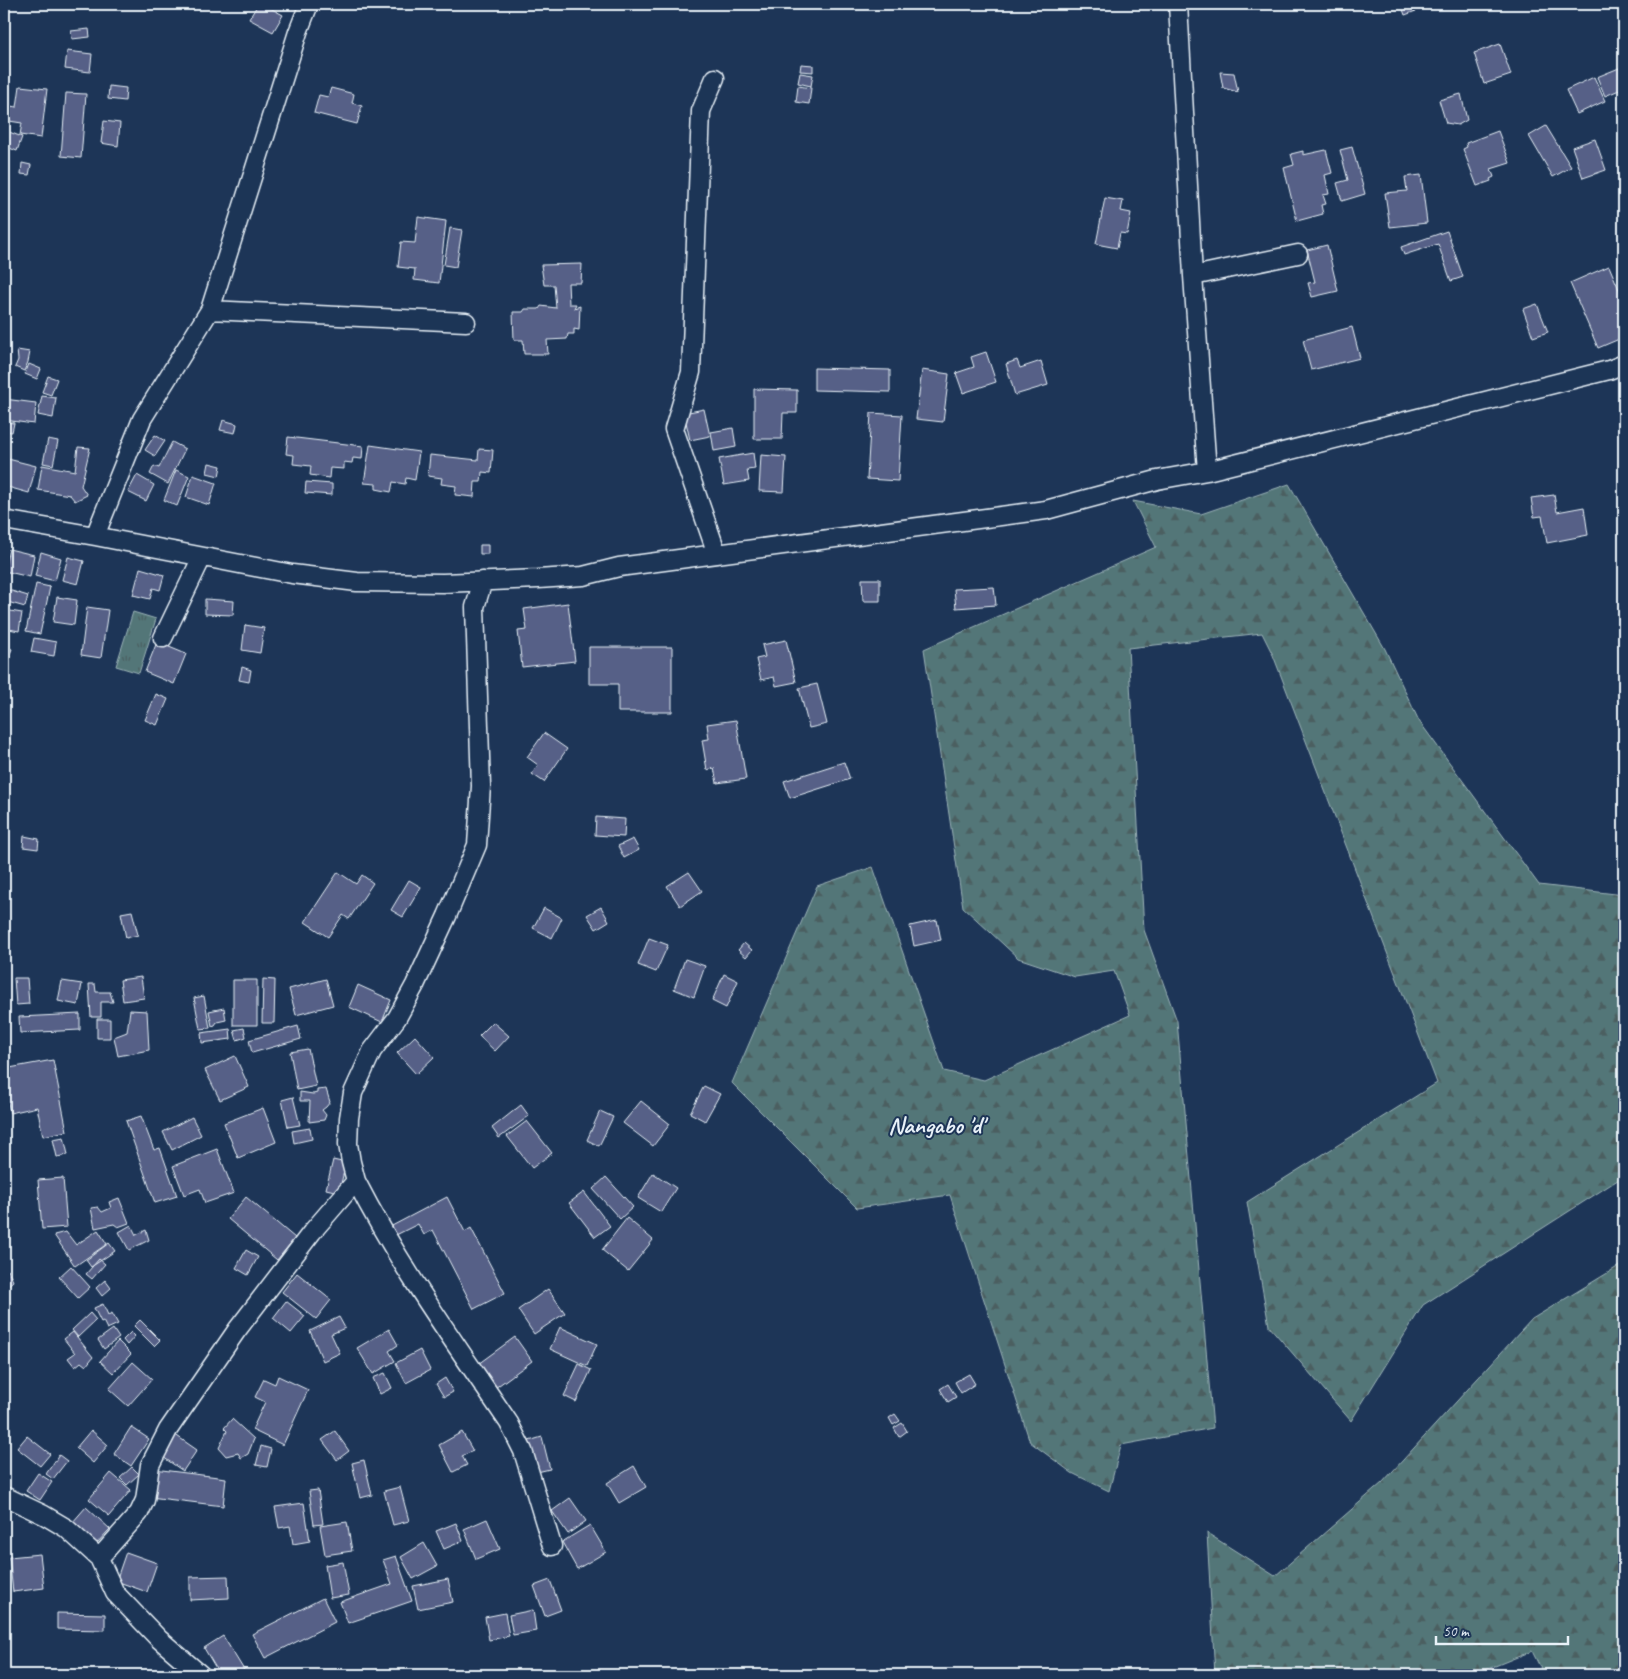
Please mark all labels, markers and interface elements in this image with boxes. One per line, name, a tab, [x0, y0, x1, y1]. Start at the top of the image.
district label: Nangabo 'd'	[888, 1110, 989, 1140]
scale bar	[1436, 1614, 1568, 1646]
text: 50 m	[1443, 1622, 1470, 1641]

